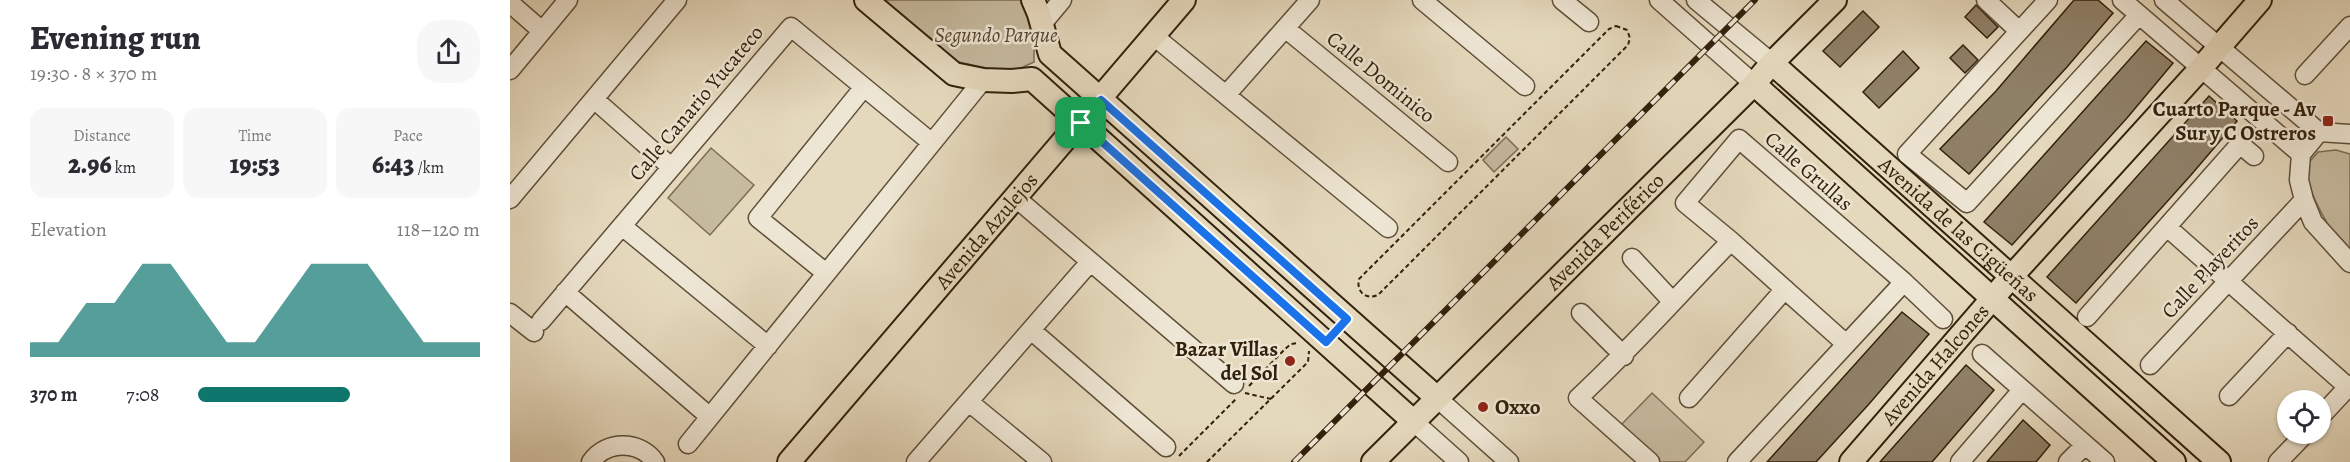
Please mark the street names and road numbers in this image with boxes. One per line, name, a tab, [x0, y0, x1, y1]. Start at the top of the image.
street label: Calle Canario Yucateco	[622, 19, 770, 187]
street label: Calle Dominico	[1321, 25, 1441, 129]
street label: Calle Grullas	[1759, 125, 1859, 217]
street label: Avenida de las Cigüeñas	[1872, 150, 2044, 308]
street label: Avenida Azulejos	[928, 167, 1044, 296]
street label: Avenida Periférico	[1539, 167, 1670, 297]
street label: Calle Playeritos	[2155, 210, 2265, 324]
street label: Avenida Halcones	[1874, 298, 1996, 432]

